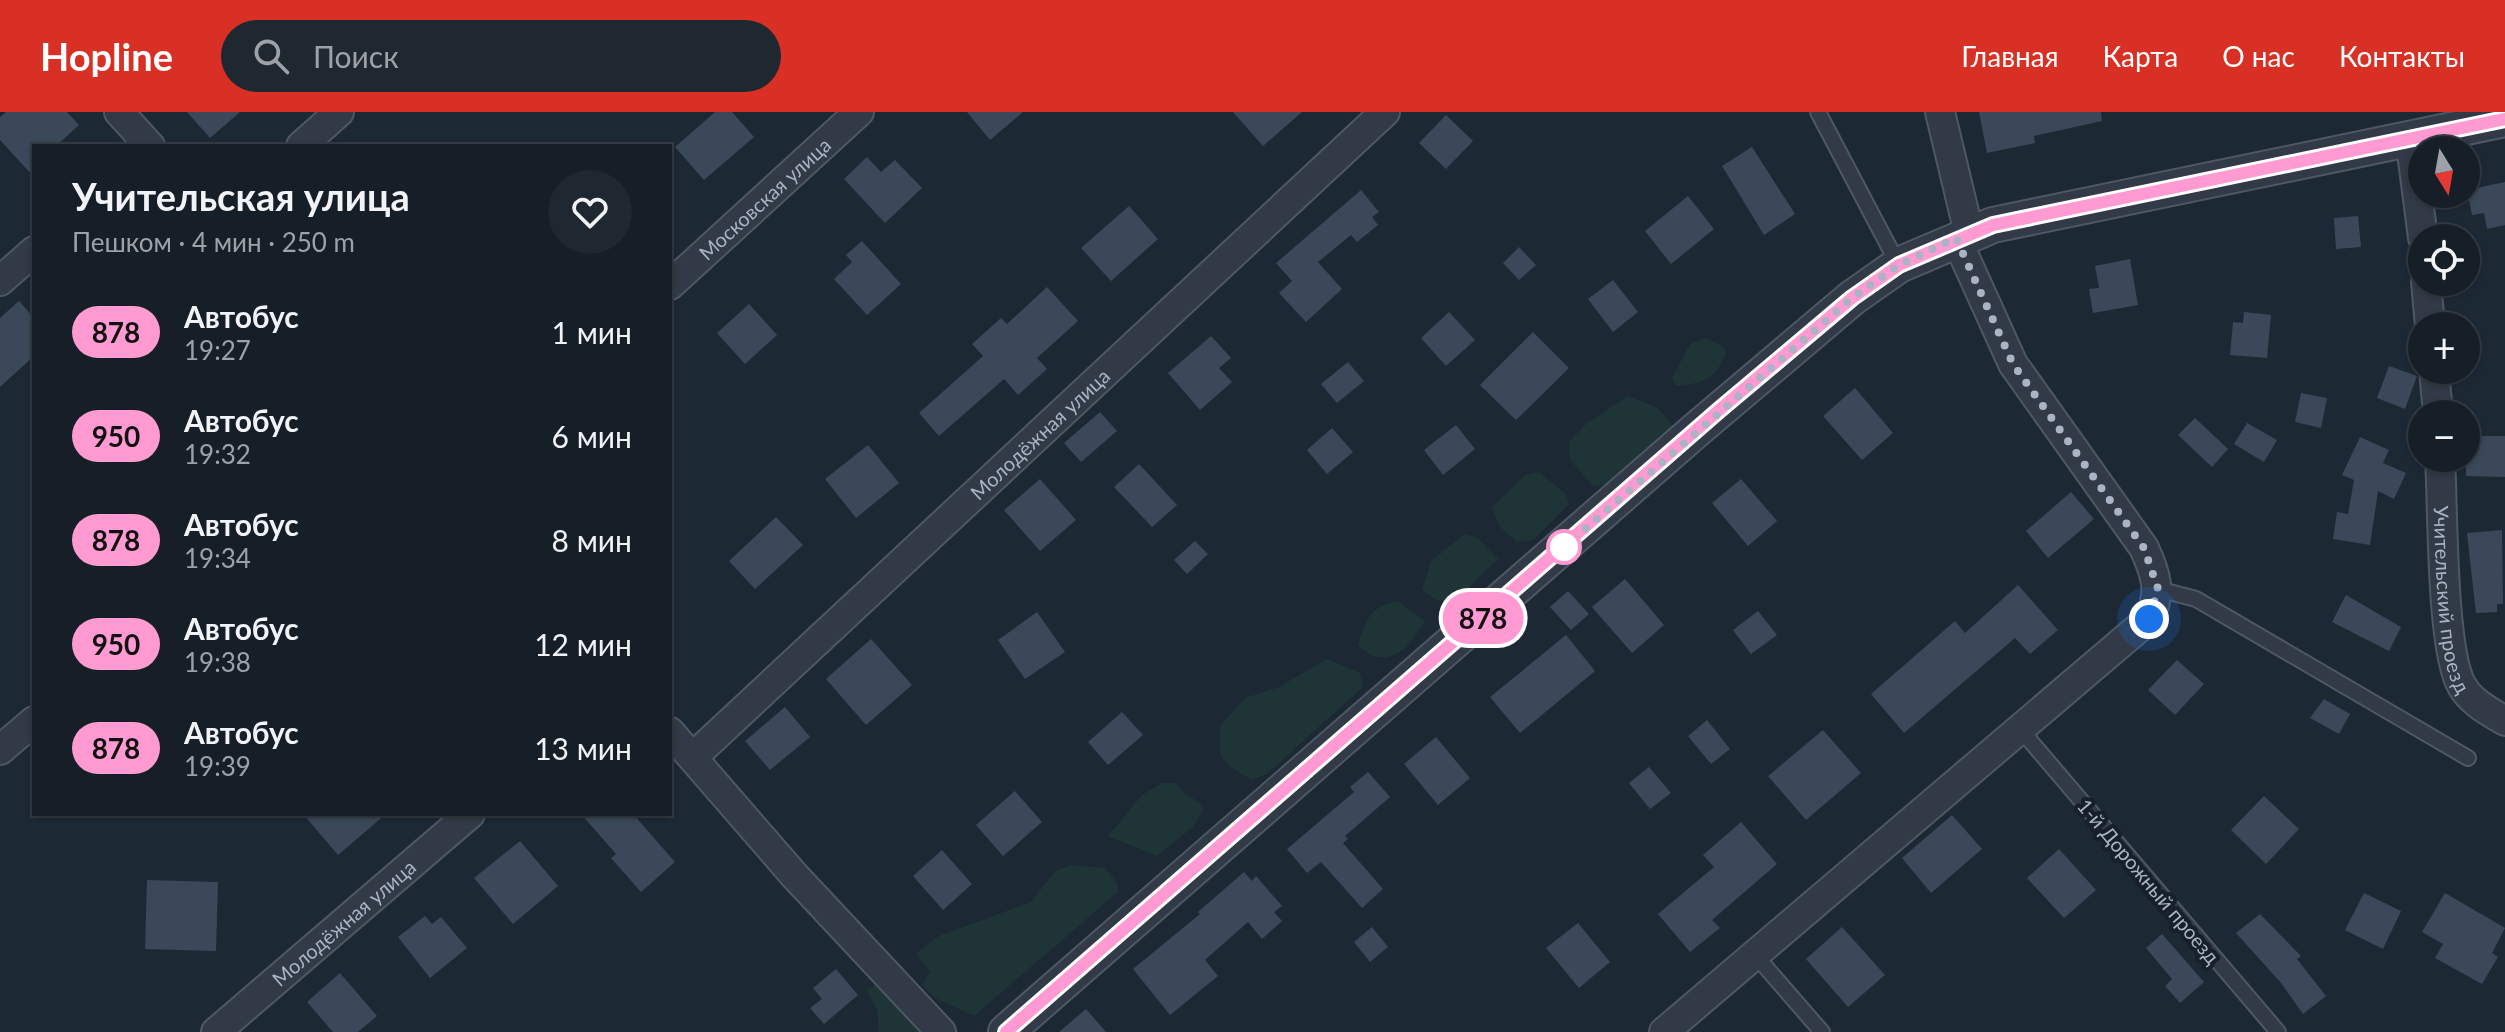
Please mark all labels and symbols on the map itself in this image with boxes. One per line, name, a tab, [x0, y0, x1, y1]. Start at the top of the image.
street label: Московская улица	[694, 132, 835, 265]
north arrow	[2408, 136, 2480, 208]
street label: Молодёжная улица	[965, 363, 1114, 504]
street label: Учительский проезд	[2430, 505, 2475, 697]
unlabelled marker	[1547, 530, 1581, 564]
line badge: 878	[1437, 592, 1529, 644]
your location	[2129, 599, 2169, 639]
street label: 1-й Дорожный проезд	[2073, 794, 2225, 968]
street label: Молодёжная улица	[267, 854, 420, 991]

